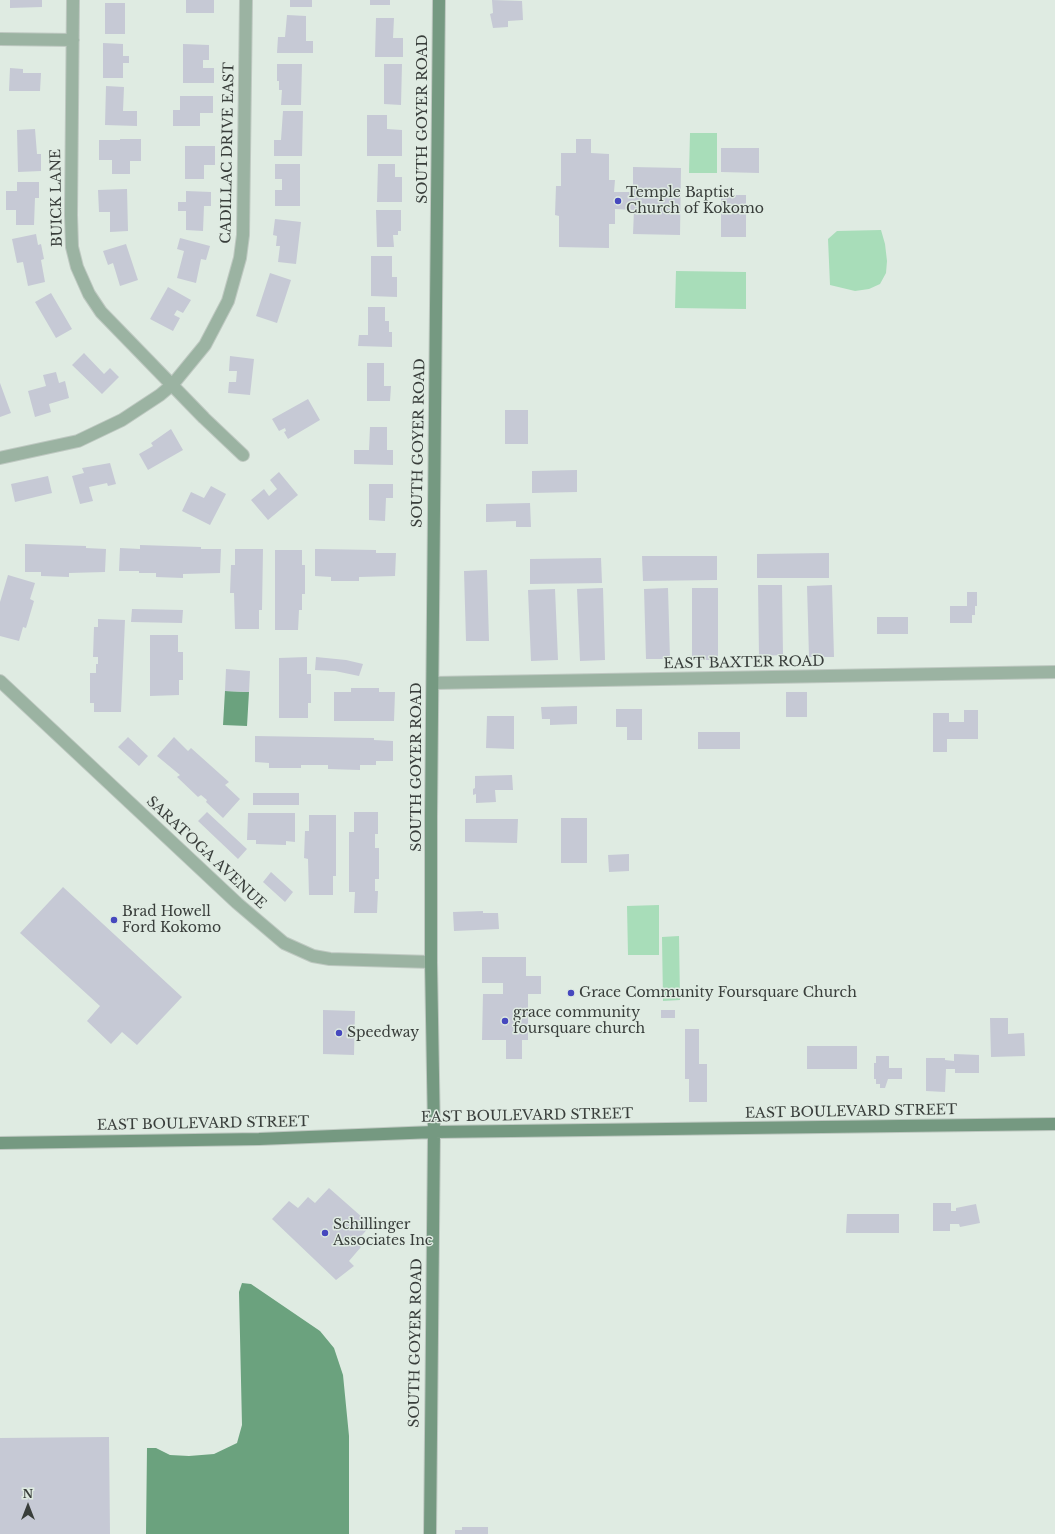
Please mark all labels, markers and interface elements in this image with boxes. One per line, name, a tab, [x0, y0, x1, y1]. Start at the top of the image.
street label: SOUTH GOYER ROAD	[415, 34, 431, 204]
street label: CADILLAC DRIVE EAST	[218, 62, 238, 244]
street label: BUICK LANE	[48, 149, 66, 247]
place label: Temple Baptist Church of Kokomo	[626, 185, 764, 218]
marker: Temple Baptist Church of Kokomo	[613, 196, 623, 206]
street label: SOUTH GOYER ROAD	[409, 358, 429, 528]
street label: EAST BAXTER ROAD	[663, 653, 825, 673]
street label: SOUTH GOYER ROAD	[409, 682, 425, 852]
street label: SARATOGA AVENUE	[143, 793, 269, 913]
place label: Brad Howell Ford Kokomo	[122, 904, 221, 936]
marker: Brad Howell Ford Kokomo	[109, 915, 119, 925]
place label: Grace Community Foursquare Church	[579, 985, 857, 1001]
marker: Grace Community Foursquare Church	[566, 988, 576, 998]
place label: grace community foursquare church	[513, 1005, 645, 1038]
marker: grace community foursquare church	[500, 1016, 510, 1026]
place label: Speedway	[347, 1025, 419, 1041]
marker: Speedway	[334, 1028, 344, 1038]
street label: EAST BOULEVARD STREET	[745, 1102, 957, 1122]
street label: EAST BOULEVARD STREET	[421, 1106, 633, 1126]
street label: EAST BOULEVARD STREET	[97, 1114, 309, 1134]
place label: Schillinger Associates Inc	[333, 1217, 432, 1250]
marker: Schillinger Associates Inc	[320, 1228, 330, 1238]
street label: SOUTH GOYER ROAD	[406, 1258, 426, 1428]
north arrow	[8, 1486, 48, 1526]
text: N	[23, 1487, 33, 1501]

